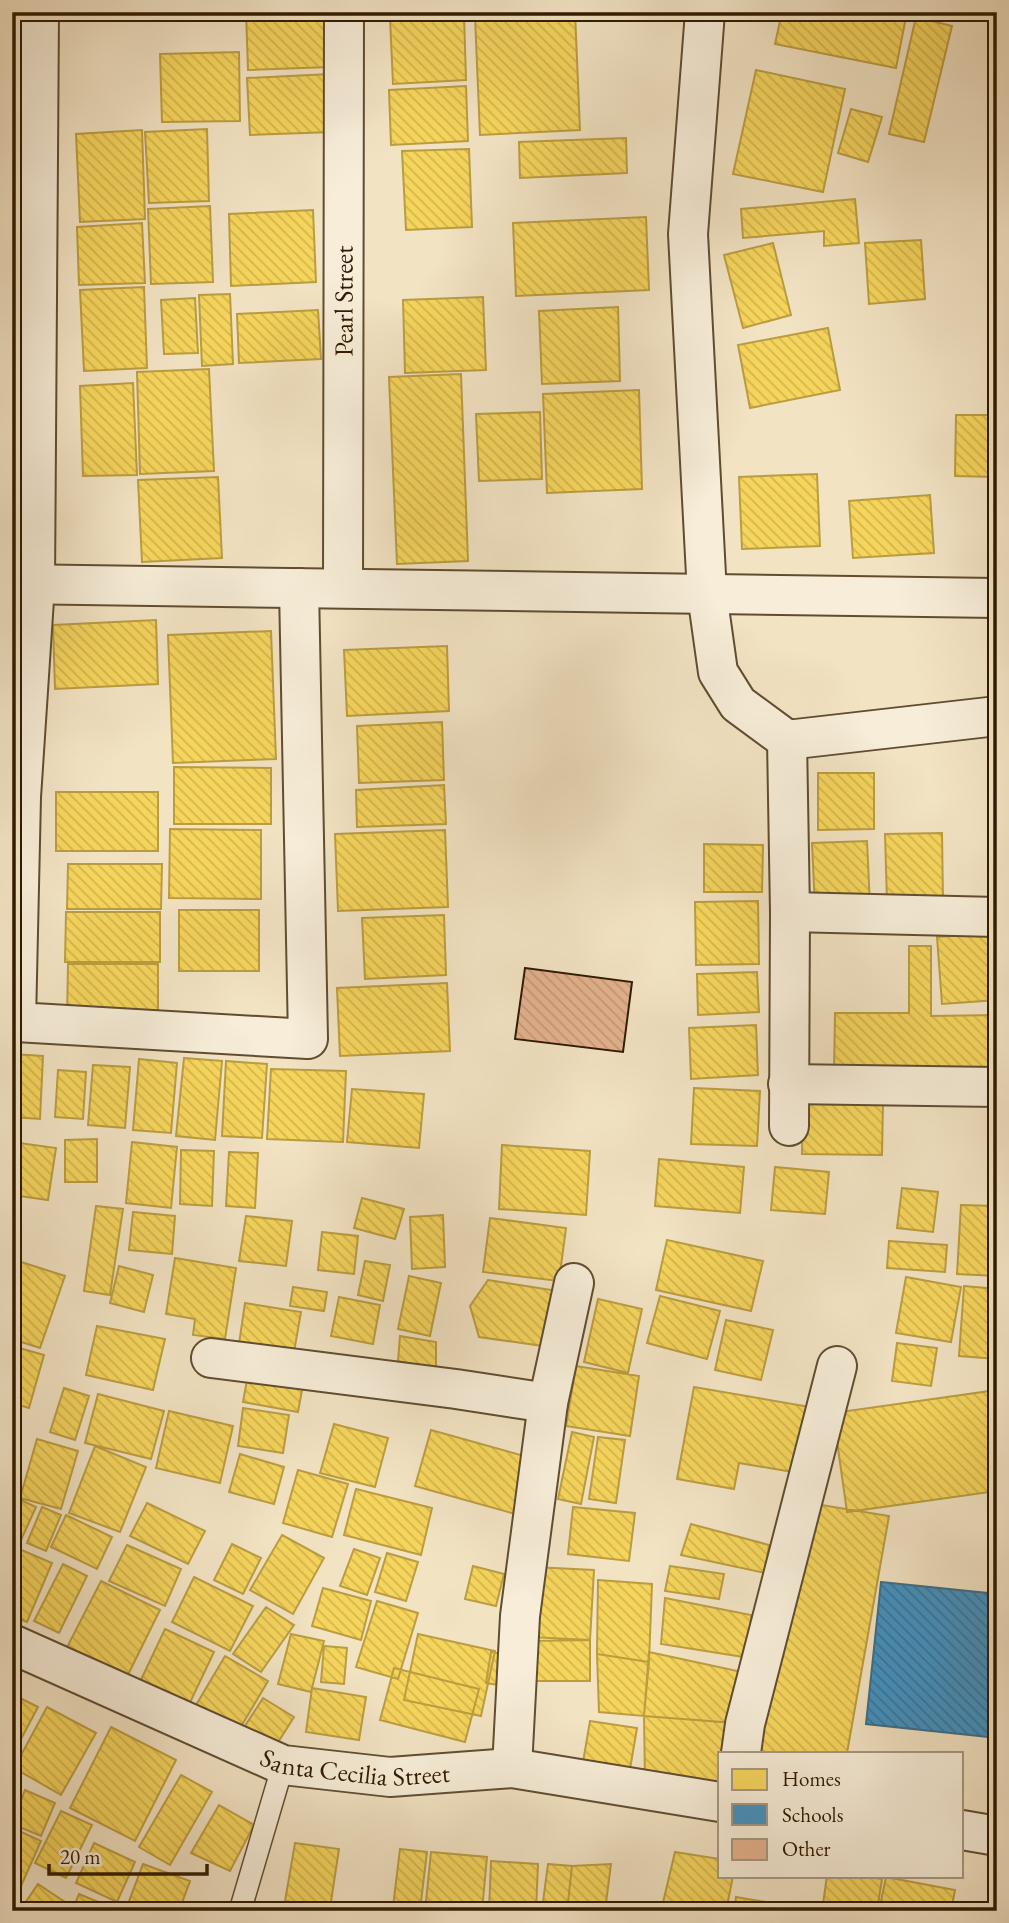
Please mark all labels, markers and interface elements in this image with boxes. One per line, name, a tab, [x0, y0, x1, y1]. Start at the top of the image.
street label: Pearl Street	[326, 246, 361, 356]
street label: Santa Cecilia Street	[255, 1740, 451, 1794]
legend	[718, 1752, 964, 1878]
text: Homes	[782, 1765, 841, 1792]
text: Schools	[782, 1801, 844, 1828]
scale bar	[49, 1832, 206, 1876]
text: Other	[782, 1835, 831, 1862]
text: 20 m	[60, 1843, 101, 1870]

